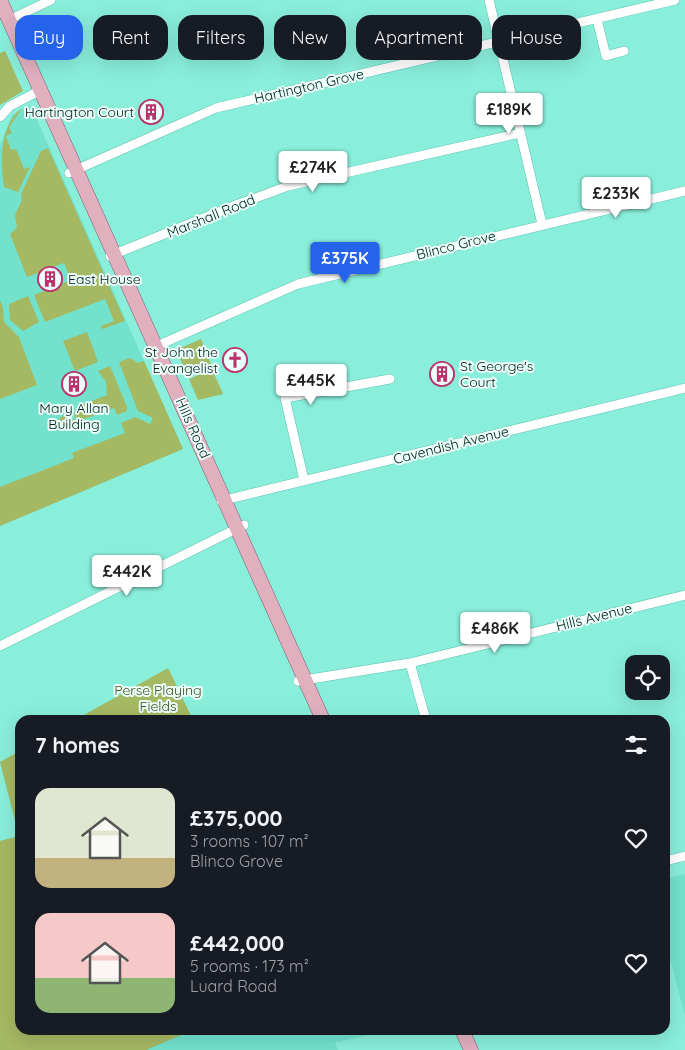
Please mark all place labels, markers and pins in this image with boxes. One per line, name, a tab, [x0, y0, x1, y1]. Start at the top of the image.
pin: £189K	[474, 92, 544, 135]
building icon: Hartington Court	[138, 99, 164, 125]
place label: Hartington Court	[25, 103, 134, 121]
pin: £274K	[278, 150, 348, 193]
pin: £233K	[581, 176, 651, 219]
pin: £375K	[310, 242, 380, 284]
building icon: East House	[37, 266, 63, 292]
place label: East House	[68, 270, 141, 288]
place label: St John the Evangelist	[145, 343, 218, 377]
church icon: St John the Evangelist	[222, 347, 248, 373]
place label: St George's Court	[460, 357, 533, 391]
building icon: St George's Court	[429, 361, 455, 387]
pin: £445K	[276, 364, 346, 406]
building icon: Mary Allan Building	[61, 371, 87, 397]
place label: Mary Allan Building	[39, 399, 109, 433]
pin: £442K	[92, 554, 162, 597]
pin: £486K	[460, 612, 530, 654]

